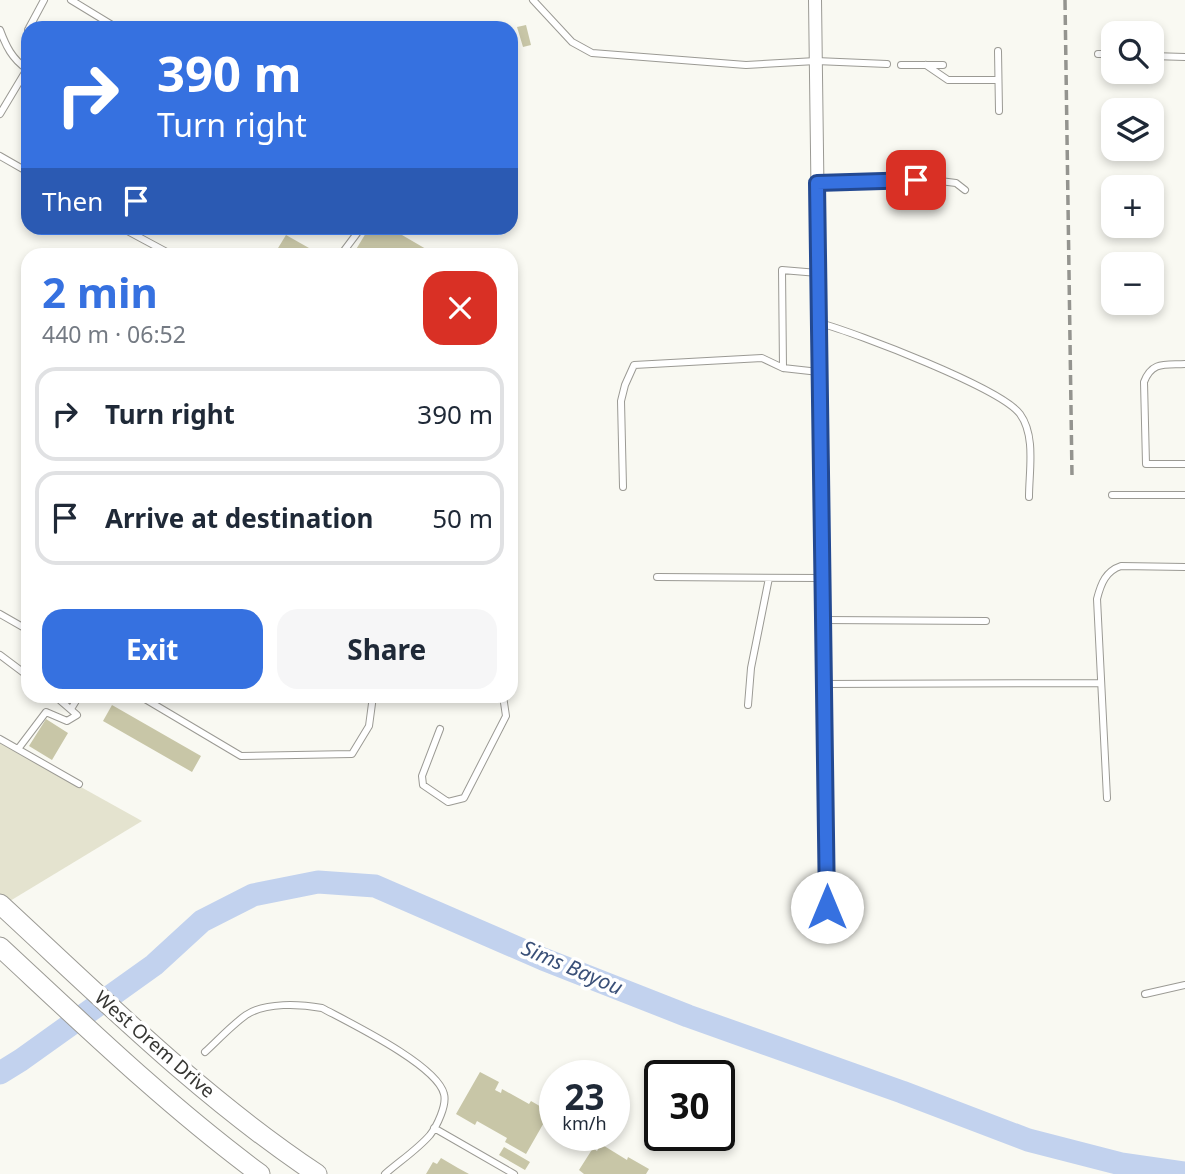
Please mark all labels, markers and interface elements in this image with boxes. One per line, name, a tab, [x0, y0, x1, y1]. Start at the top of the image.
map controls	[1101, 21, 1164, 315]
button: search	[1101, 21, 1164, 84]
text: 390 m	[157, 40, 302, 106]
icon: right	[42, 49, 133, 140]
button: layers	[1101, 98, 1164, 161]
text: Turn right	[157, 103, 307, 146]
pin	[886, 150, 946, 210]
icon: arrive	[897, 161, 935, 199]
button: +	[1101, 175, 1164, 238]
icon: arrive	[117, 182, 155, 220]
text: Then	[42, 183, 103, 219]
button: −	[1101, 252, 1164, 315]
text: 2 min	[42, 263, 158, 320]
button: close	[423, 271, 497, 345]
text: 440 m · 06:52	[42, 318, 186, 350]
icon: right	[46, 395, 84, 433]
text: Turn right	[105, 396, 235, 432]
text: 390 m	[417, 396, 493, 432]
icon: arrive	[46, 499, 84, 537]
text: Arrive at destination	[105, 500, 374, 536]
text: 50 m	[432, 500, 493, 536]
button: Exit	[42, 609, 263, 689]
button: Share	[277, 609, 497, 689]
position arrow	[790, 870, 864, 944]
water label: Sims Bayou	[518, 933, 627, 1001]
street label: West Orem Drive	[89, 984, 221, 1104]
speed limit sign: 30	[644, 1060, 735, 1151]
text: 23	[564, 1073, 605, 1120]
text: km/h	[562, 1111, 607, 1135]

